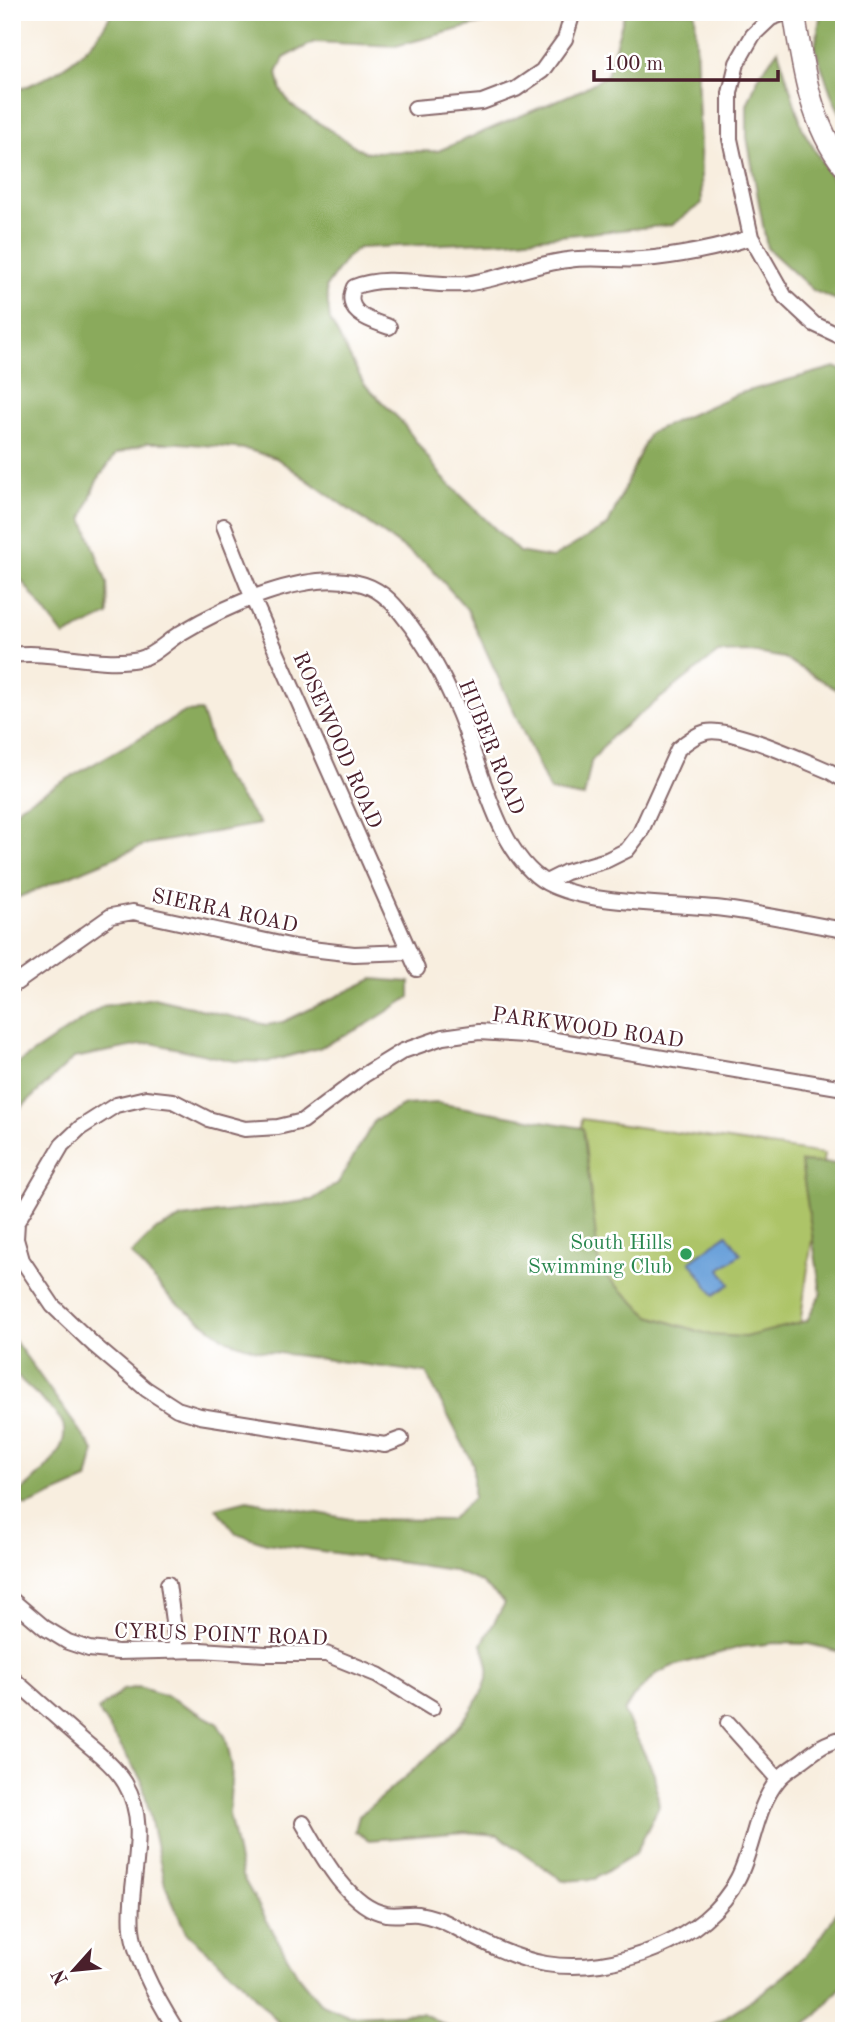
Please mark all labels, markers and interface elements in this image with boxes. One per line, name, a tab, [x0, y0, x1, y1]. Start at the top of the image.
scale bar	[594, 38, 777, 82]
text: 100 m	[604, 54, 663, 75]
street label: ROSEWOOD ROAD	[288, 649, 385, 832]
street label: HUBER ROAD	[454, 677, 527, 818]
street label: SIERRA ROAD	[150, 886, 300, 937]
street label: PARKWOOD ROAD	[491, 1005, 685, 1052]
place label: South Hills Swimming Club	[528, 1233, 672, 1278]
marker: South Hills Swimming Club	[678, 1246, 694, 1262]
street label: CYRUS POINT ROAD	[114, 1621, 328, 1650]
north arrow	[38, 1934, 108, 2004]
text: N	[49, 1965, 73, 1987]

